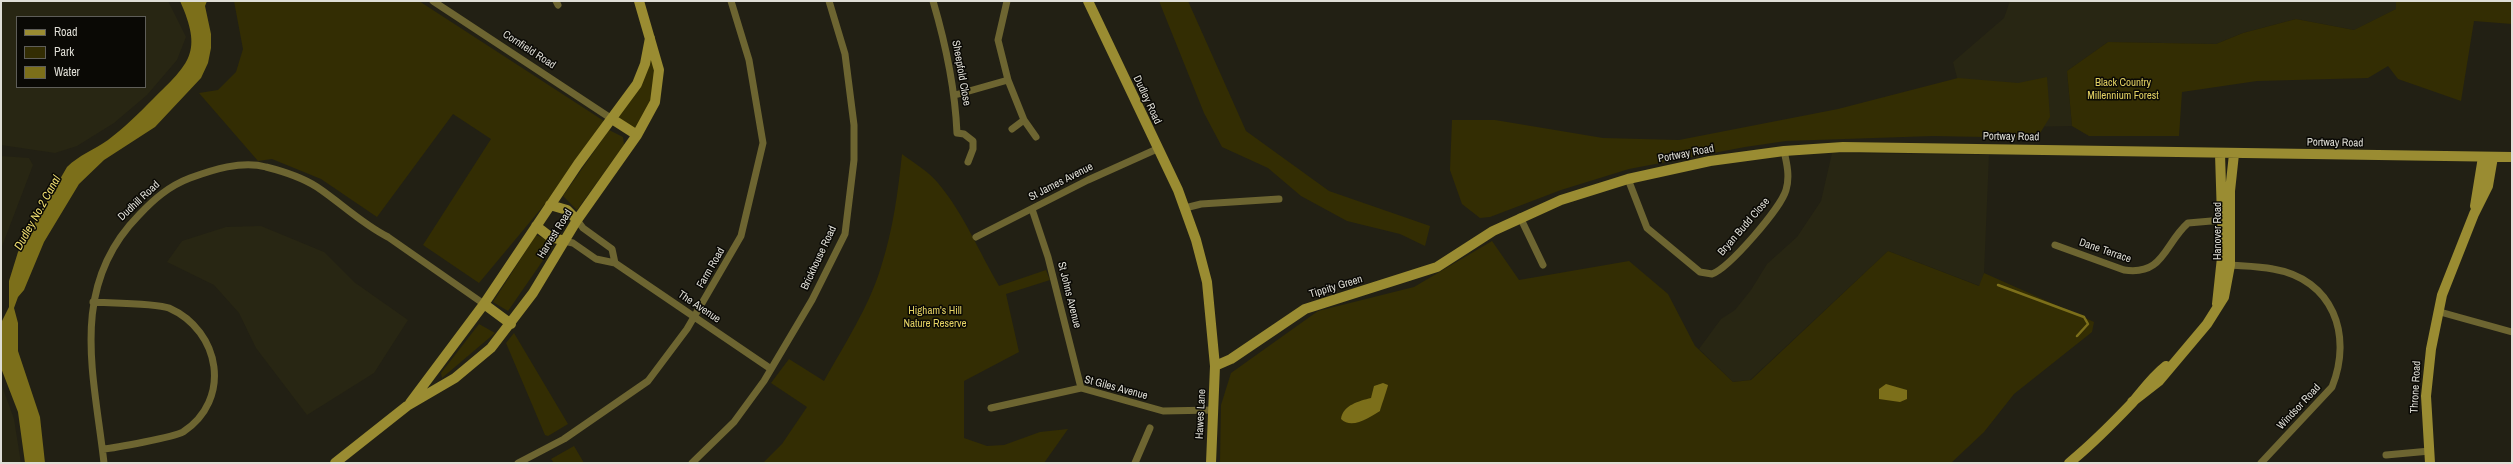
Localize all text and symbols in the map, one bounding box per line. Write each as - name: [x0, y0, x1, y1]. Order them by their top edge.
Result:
- legend: [16, 16, 146, 88]
- text: Road: [54, 24, 78, 40]
- street label: Cornfield Road: [500, 28, 558, 72]
- street label: Sheepfold Close: [949, 39, 973, 107]
- text: Park: [54, 44, 74, 60]
- text: Water: [54, 64, 80, 80]
- street label: Dudley Road: [1130, 74, 1164, 126]
- park label: Black Country Millennium Forest: [2087, 76, 2159, 102]
- street label: Portway Road: [1983, 130, 2039, 144]
- street label: Portway Road: [2307, 136, 2363, 150]
- street label: Portway Road: [1657, 142, 1715, 166]
- street label: St James Avenue: [1027, 160, 1095, 204]
- water label: Dudley No.2 Canal: [12, 173, 64, 253]
- street label: Dudhill Road: [115, 178, 163, 224]
- street label: Bryan Budd Close: [1715, 195, 1773, 259]
- street label: Hanover Road: [2211, 202, 2225, 260]
- street label: Harvest Road: [535, 207, 575, 261]
- street label: Brickhouse Road: [798, 224, 840, 292]
- street label: Dane Terrace: [2077, 236, 2133, 266]
- street label: Farm Road: [694, 245, 728, 291]
- street label: St Johns Avenue: [1054, 260, 1084, 330]
- street label: Tippity Green: [1308, 273, 1364, 301]
- street label: The Avenue: [675, 288, 723, 326]
- park label: Higham's Hill Nature Reserve: [903, 304, 967, 330]
- street label: Throne Road: [2408, 360, 2424, 414]
- street label: St Giles Avenue: [1083, 373, 1149, 403]
- street label: Windsor Road: [2275, 381, 2323, 433]
- street label: Hawes Lane: [1193, 389, 1209, 439]

